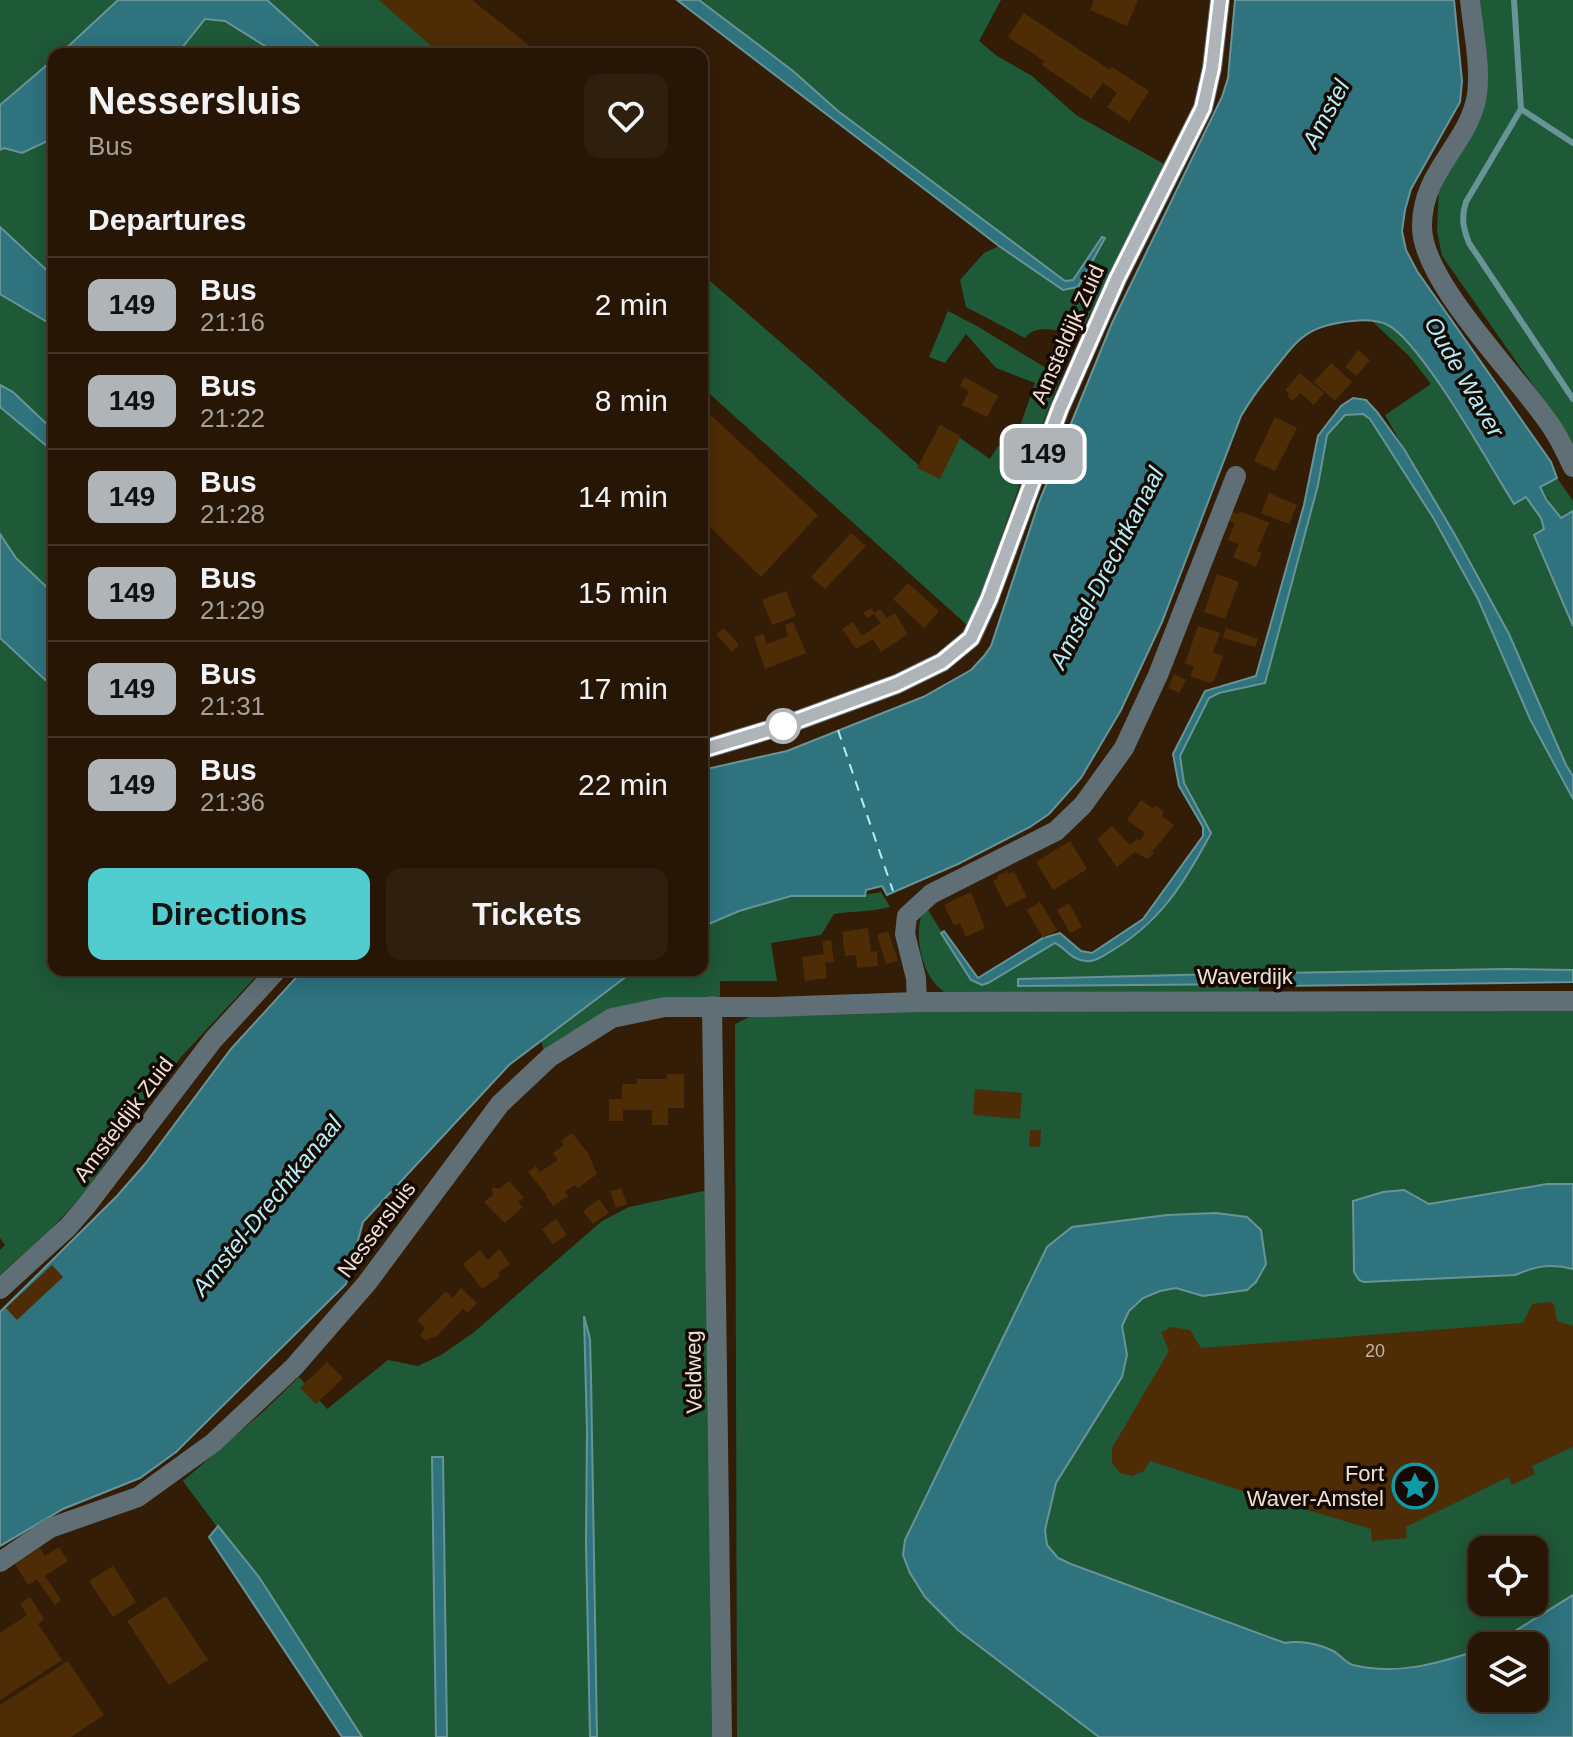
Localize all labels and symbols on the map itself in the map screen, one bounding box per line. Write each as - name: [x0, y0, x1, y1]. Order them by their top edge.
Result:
- water label: Amstel: [1295, 74, 1355, 154]
- street label: Amsteldijk Zuid: [1026, 261, 1109, 407]
- water label: Oude Waver: [1419, 312, 1510, 443]
- line badge: 149: [997, 428, 1089, 480]
- water label: Amstel-Drechtkanaal: [1043, 462, 1169, 675]
- unlabelled marker: [766, 709, 800, 743]
- street label: Waverdijk: [1197, 964, 1294, 989]
- street label: Amsteldijk Zuid: [69, 1052, 178, 1186]
- water label: Amstel-Drechtkanaal: [185, 1110, 348, 1302]
- street label: Nessersluis: [332, 1176, 421, 1282]
- street label: Veldweg: [680, 1330, 707, 1414]
- house number: 20: [1365, 1341, 1385, 1361]
- place label: Fort Waver-Amstel: [1247, 1461, 1384, 1511]
- place icon: Fort Waver-Amstel: [1391, 1462, 1439, 1510]

